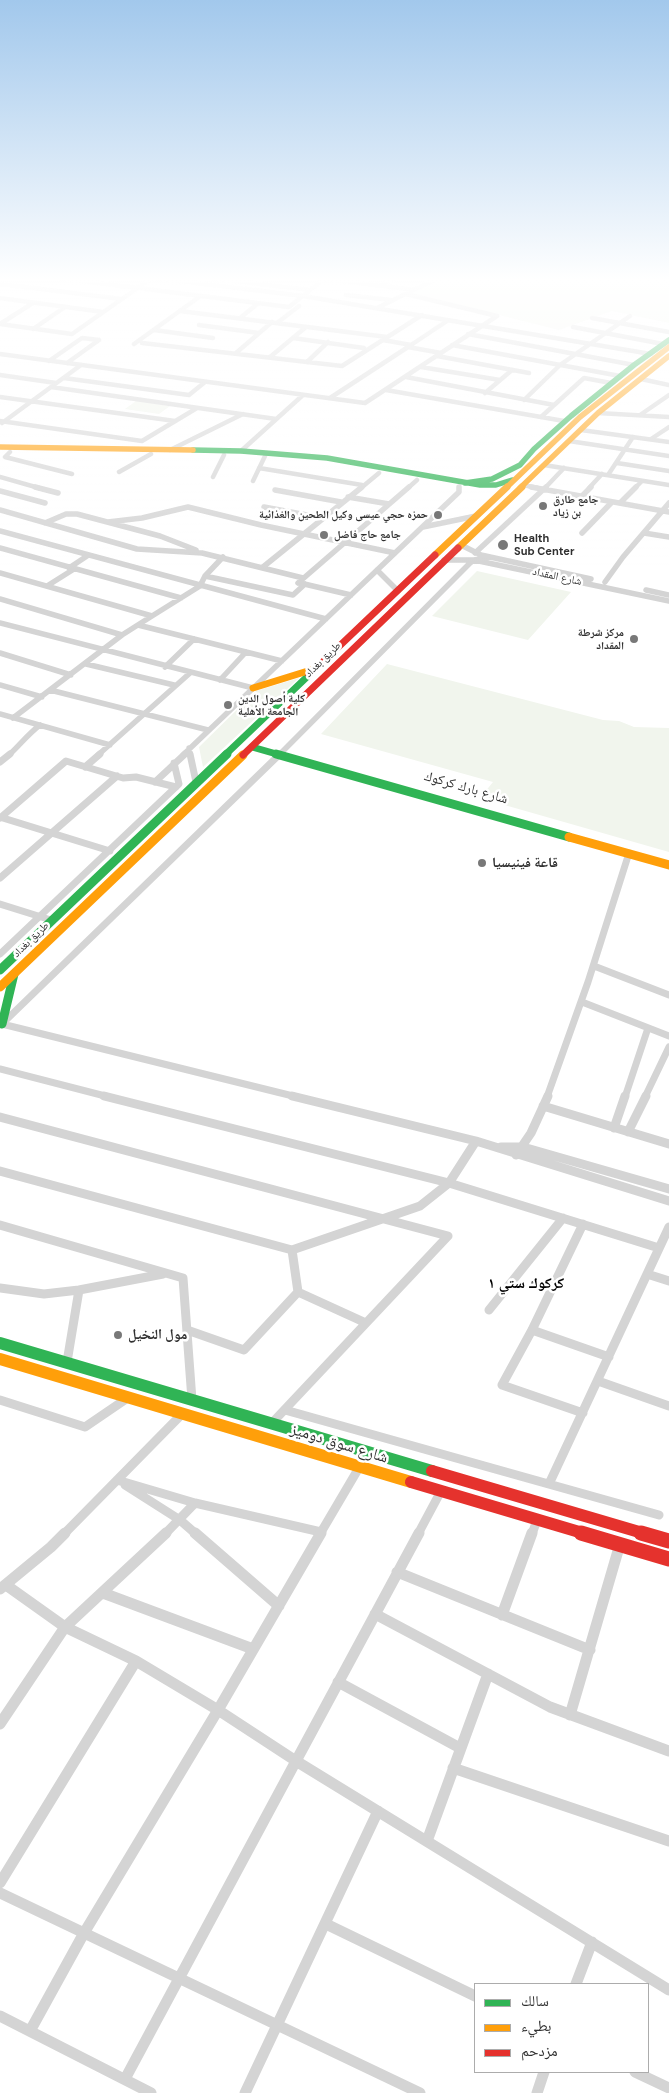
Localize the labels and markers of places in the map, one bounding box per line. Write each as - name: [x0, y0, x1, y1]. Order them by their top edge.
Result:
- place label: جامع طارق بن زياد: [553, 493, 598, 519]
- marker: جامع طارق بن زياد: [537, 500, 549, 512]
- place label: حمزه حجي عيسى وكيل الطحين والغذائية: [259, 508, 428, 522]
- marker: حمزه حجي عيسى وكيل الطحين والغذائية: [432, 509, 444, 521]
- place label: جامع حاج فاضل: [334, 528, 401, 542]
- marker: جامع حاج فاضل: [318, 529, 330, 541]
- place label: Health Sub Center: [514, 532, 574, 558]
- marker: Health Sub Center: [496, 538, 510, 552]
- place label: مركز شرطة المقداد: [578, 626, 624, 652]
- marker: مركز شرطة المقداد: [628, 633, 640, 645]
- place label: كلية أصول الدين الجامعة الأهلية: [238, 692, 305, 718]
- marker: كلية أصول الدين الجامعة الأهلية: [222, 699, 234, 711]
- place label: قاعة فينيسيا: [492, 855, 558, 871]
- marker: قاعة فينيسيا: [476, 857, 488, 869]
- place label: مول النخيل: [128, 1327, 187, 1343]
- marker: مول النخيل: [112, 1329, 124, 1341]

